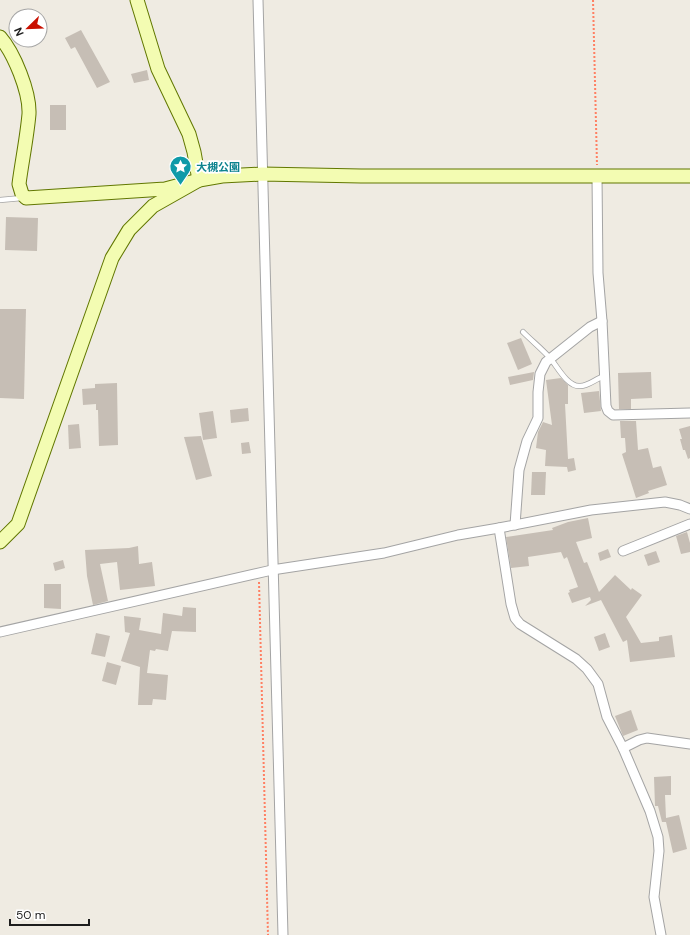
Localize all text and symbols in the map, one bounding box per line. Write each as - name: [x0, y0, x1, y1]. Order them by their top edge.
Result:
- north arrow: [8, 8, 48, 48]
- text: N: [11, 25, 27, 38]
- place icon: 大槻公園: [167, 154, 193, 187]
- place label: 大槻公園: [196, 160, 240, 174]
- scale bar: [10, 901, 89, 927]
- text: 50 m: [16, 907, 45, 923]

